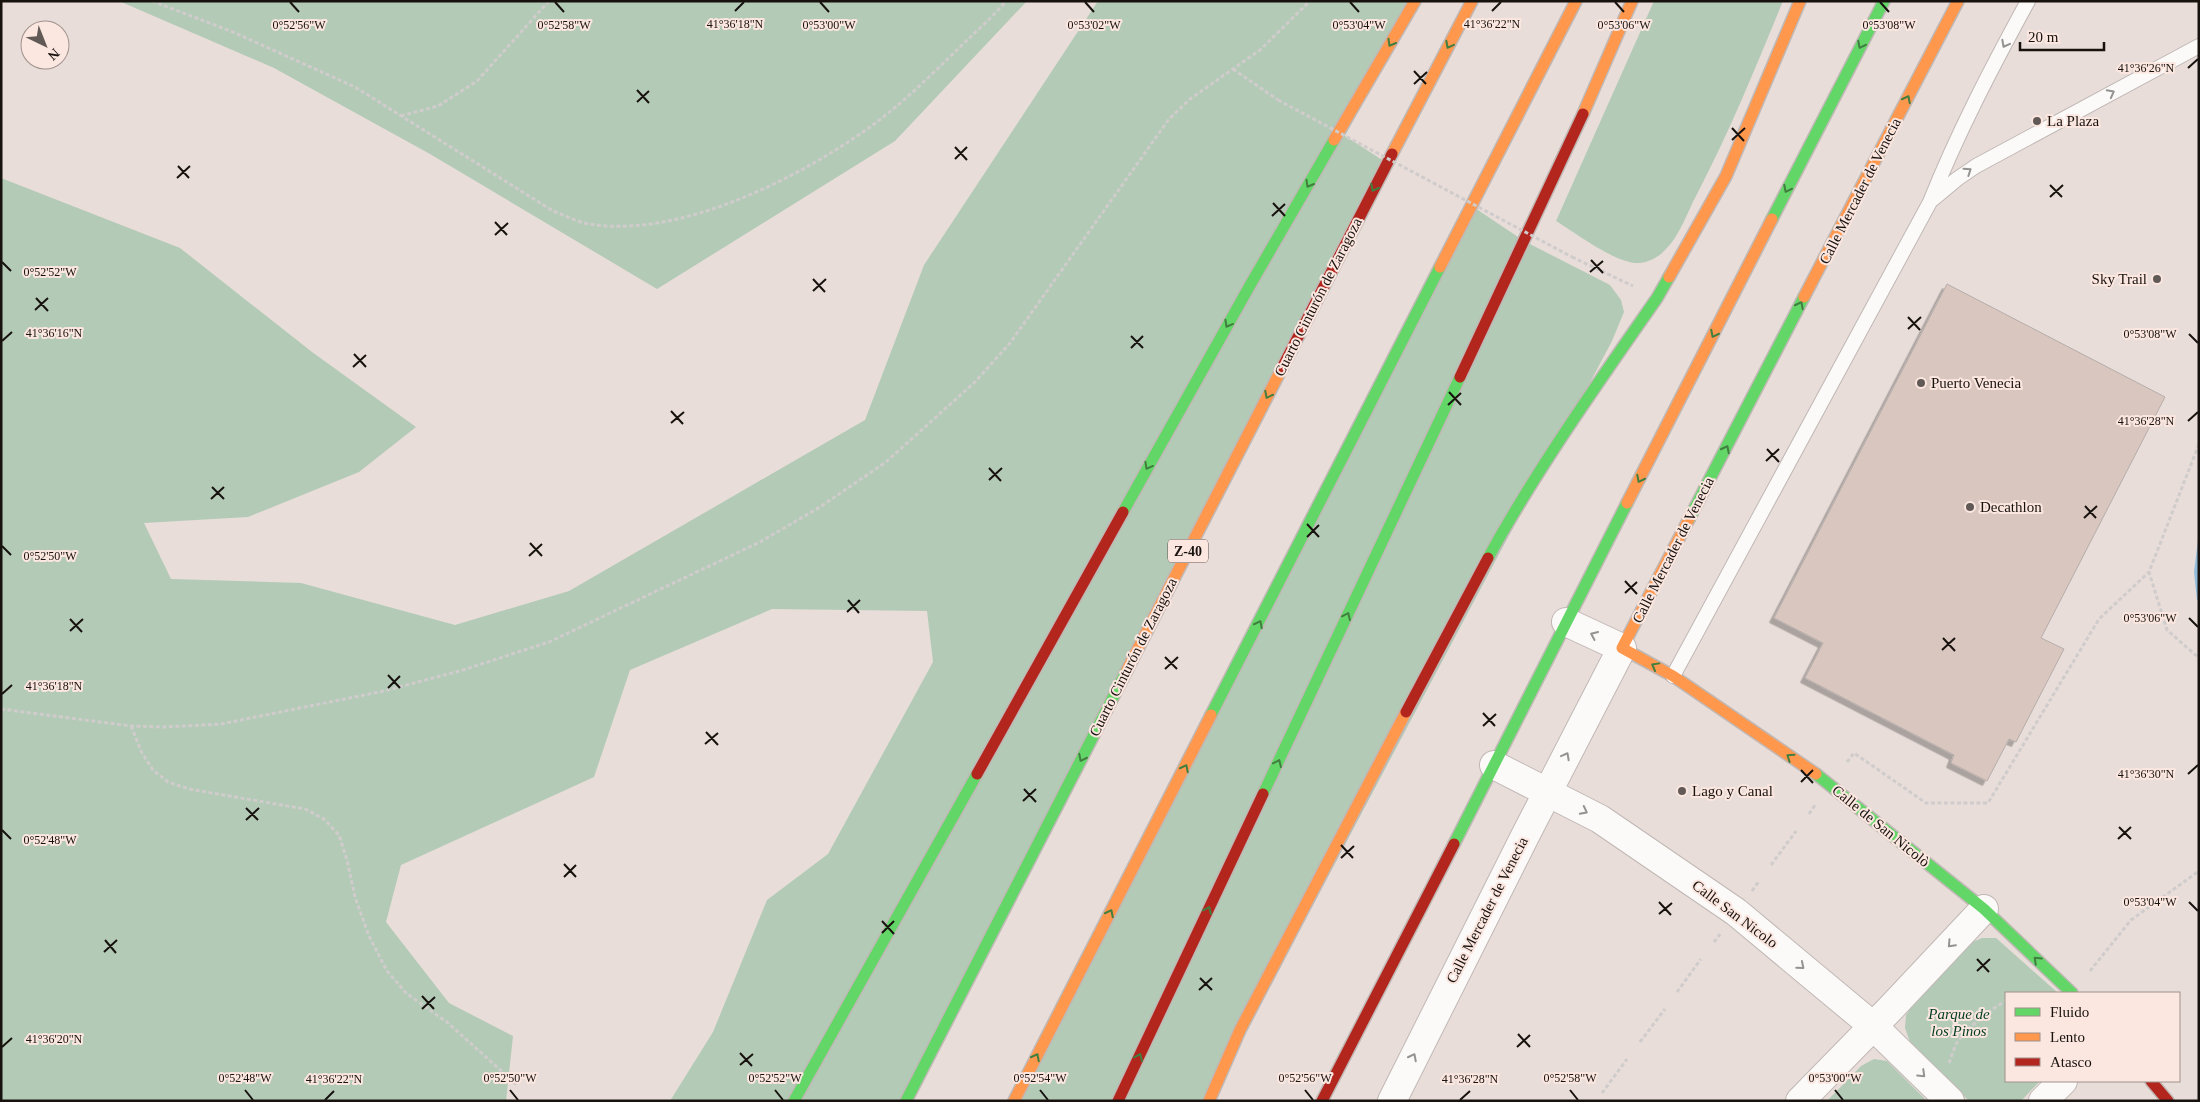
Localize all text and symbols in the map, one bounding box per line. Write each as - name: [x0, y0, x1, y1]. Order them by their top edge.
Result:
- text: 41°36'18"N: [707, 17, 764, 31]
- text: 41°36'22"N: [1464, 17, 1521, 31]
- text: 0°52'56"W: [272, 18, 326, 32]
- text: 0°52'58"W: [537, 18, 591, 32]
- text: 0°53'00"W: [802, 18, 856, 32]
- text: 0°53'02"W: [1067, 18, 1121, 32]
- text: 0°53'04"W: [1332, 18, 1386, 32]
- text: 0°53'06"W: [1597, 18, 1651, 32]
- text: 0°53'08"W: [1862, 18, 1916, 32]
- north arrow: [20, 20, 70, 70]
- scale bar: [2020, 20, 2104, 52]
- text: 20 m: [2028, 29, 2059, 45]
- one-way arrow: [1387, 38, 1397, 47]
- one-way arrow: [1445, 39, 1455, 48]
- one-way arrow: [1857, 39, 1867, 48]
- one-way arrow: [2001, 39, 2011, 48]
- text: N: [45, 45, 62, 63]
- text: 41°36'26"N: [2118, 61, 2175, 75]
- one-way arrow: [2106, 90, 2115, 100]
- one-way arrow: [1901, 95, 1911, 104]
- place label: La Plaza: [2047, 113, 2099, 129]
- street label: Calle Mercader de Venecia: [1816, 115, 1904, 267]
- marker: La Plaza: [2031, 115, 2043, 127]
- one-way arrow: [1962, 168, 1972, 177]
- one-way arrow: [1305, 178, 1315, 187]
- one-way arrow: [1370, 183, 1380, 192]
- one-way arrow: [1784, 184, 1794, 193]
- street label: Cuarto Cinturón de Zaragoza: [1271, 215, 1365, 379]
- text: 0°52'52"W: [23, 265, 77, 279]
- place label: Sky Trail: [2092, 271, 2147, 287]
- marker: Sky Trail: [2151, 273, 2163, 285]
- one-way arrow: [1794, 301, 1804, 310]
- one-way arrow: [1224, 319, 1234, 328]
- text: 41°36'16"N: [26, 326, 83, 340]
- text: 0°53'08"W: [2123, 327, 2177, 341]
- one-way arrow: [1710, 329, 1720, 338]
- place label: Puerto Venecia: [1931, 375, 2021, 391]
- marker: Puerto Venecia: [1915, 377, 1927, 389]
- one-way arrow: [1264, 390, 1274, 399]
- text: 41°36'28"N: [2118, 414, 2175, 428]
- one-way arrow: [1720, 446, 1730, 455]
- one-way arrow: [1145, 461, 1155, 470]
- street label: Calle Mercader de Venecia: [1629, 474, 1717, 626]
- one-way arrow: [1636, 474, 1646, 483]
- place label: Decathlon: [1980, 499, 2042, 515]
- marker: Decathlon: [1964, 501, 1976, 513]
- road number: Z-40: [1168, 540, 1208, 562]
- text: 0°52'50"W: [23, 549, 77, 563]
- street label: Cuarto Cinturón de Zaragoza: [1086, 575, 1180, 739]
- text: 0°53'06"W: [2123, 611, 2177, 625]
- one-way arrow: [1341, 612, 1351, 621]
- one-way arrow: [1253, 620, 1263, 629]
- one-way arrow: [1590, 631, 1599, 642]
- one-way arrow: [1652, 663, 1661, 673]
- text: 41°36'18"N: [26, 679, 83, 693]
- one-way arrow: [1560, 752, 1570, 761]
- one-way arrow: [1078, 753, 1088, 762]
- one-way arrow: [1786, 753, 1795, 763]
- one-way arrow: [1271, 759, 1282, 768]
- one-way arrow: [1179, 765, 1189, 774]
- text: 41°36'30"N: [2118, 767, 2175, 781]
- street label: Calle de San Nicolò: [1829, 782, 1933, 870]
- place label: Lago y Canal: [1692, 783, 1773, 799]
- marker: Lago y Canal: [1676, 785, 1688, 797]
- one-way arrow: [1579, 805, 1588, 815]
- text: 0°52'48"W: [23, 833, 77, 847]
- street label: Calle Mercader de Venecia: [1443, 834, 1531, 986]
- street label: Calle San Nicolo: [1689, 877, 1781, 951]
- text: 0°53'04"W: [2123, 895, 2177, 909]
- one-way arrow: [1202, 906, 1212, 915]
- one-way arrow: [1104, 909, 1114, 918]
- one-way arrow: [1947, 939, 1956, 948]
- one-way arrow: [2034, 957, 2043, 966]
- one-way arrow: [1796, 960, 1805, 969]
- legend: [2005, 992, 2180, 1082]
- text: Fluido: [2050, 1004, 2089, 1020]
- park label: Parque de los Pinos: [1927, 1006, 1990, 1039]
- text: Lento: [2050, 1029, 2085, 1045]
- text: 41°36'20"N: [26, 1032, 83, 1046]
- one-way arrow: [1132, 1053, 1143, 1062]
- one-way arrow: [1407, 1053, 1417, 1062]
- one-way arrow: [1030, 1054, 1040, 1063]
- text: Atasco: [2050, 1054, 2092, 1070]
- one-way arrow: [1917, 1068, 1926, 1077]
- text: 0°52'48"W: [218, 1071, 272, 1085]
- text: 0°52'50"W: [483, 1071, 537, 1085]
- text: 0°52'52"W: [748, 1071, 802, 1085]
- text: 0°52'54"W: [1013, 1071, 1067, 1085]
- text: 0°52'56"W: [1278, 1071, 1332, 1085]
- text: 0°52'58"W: [1543, 1071, 1597, 1085]
- text: 0°53'00"W: [1808, 1071, 1862, 1085]
- text: 41°36'22"N: [306, 1072, 363, 1086]
- text: 41°36'28"N: [1442, 1072, 1499, 1086]

